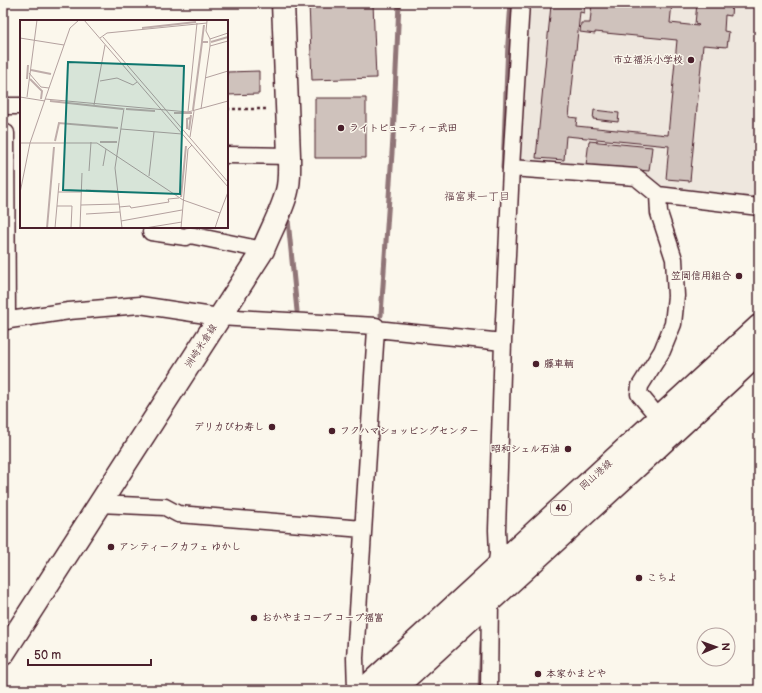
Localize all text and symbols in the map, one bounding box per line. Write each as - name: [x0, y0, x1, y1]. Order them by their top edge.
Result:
- inset map: [20, 20, 228, 228]
- place label: 市立福浜小学校: [613, 54, 683, 66]
- marker: 市立福浜小学校: [686, 55, 696, 65]
- place label: ライトビューティー武田: [349, 122, 457, 134]
- marker: ライトビューティー武田: [336, 123, 346, 133]
- district label: 福富東一丁目: [444, 190, 510, 203]
- place label: 笠岡信用組合: [671, 270, 732, 282]
- marker: 笠岡信用組合: [734, 271, 744, 281]
- street label: 洲崎米倉線: [182, 322, 220, 370]
- place label: 藤車輌: [544, 358, 574, 370]
- marker: 藤車輌: [531, 359, 541, 369]
- place label: デリカびわ寿し: [194, 421, 264, 433]
- marker: デリカびわ寿し: [267, 422, 277, 432]
- place label: フクハマショッピングセンター: [340, 425, 479, 437]
- marker: フクハマショッピングセンター: [327, 426, 337, 436]
- place label: 昭和シェル石油: [491, 443, 560, 455]
- marker: 昭和シェル石油: [563, 444, 573, 454]
- street label: 岡山港線: [577, 457, 615, 493]
- road number: 40: [551, 501, 571, 515]
- place label: アンティークカフェ ゆかし: [119, 541, 241, 553]
- marker: アンティークカフェ ゆかし: [106, 542, 116, 552]
- place label: こちよ: [647, 572, 677, 584]
- marker: こちよ: [634, 573, 644, 583]
- place label: おかやまコープ コープ福富: [262, 612, 384, 624]
- marker: おかやまコープ コープ福富: [249, 613, 259, 623]
- north arrow: [696, 627, 736, 667]
- scale bar: [28, 641, 151, 667]
- text: N: [719, 642, 732, 651]
- text: 50 m: [34, 648, 61, 663]
- place label: 本家かまどや: [546, 668, 606, 680]
- marker: 本家かまどや: [533, 669, 543, 679]

